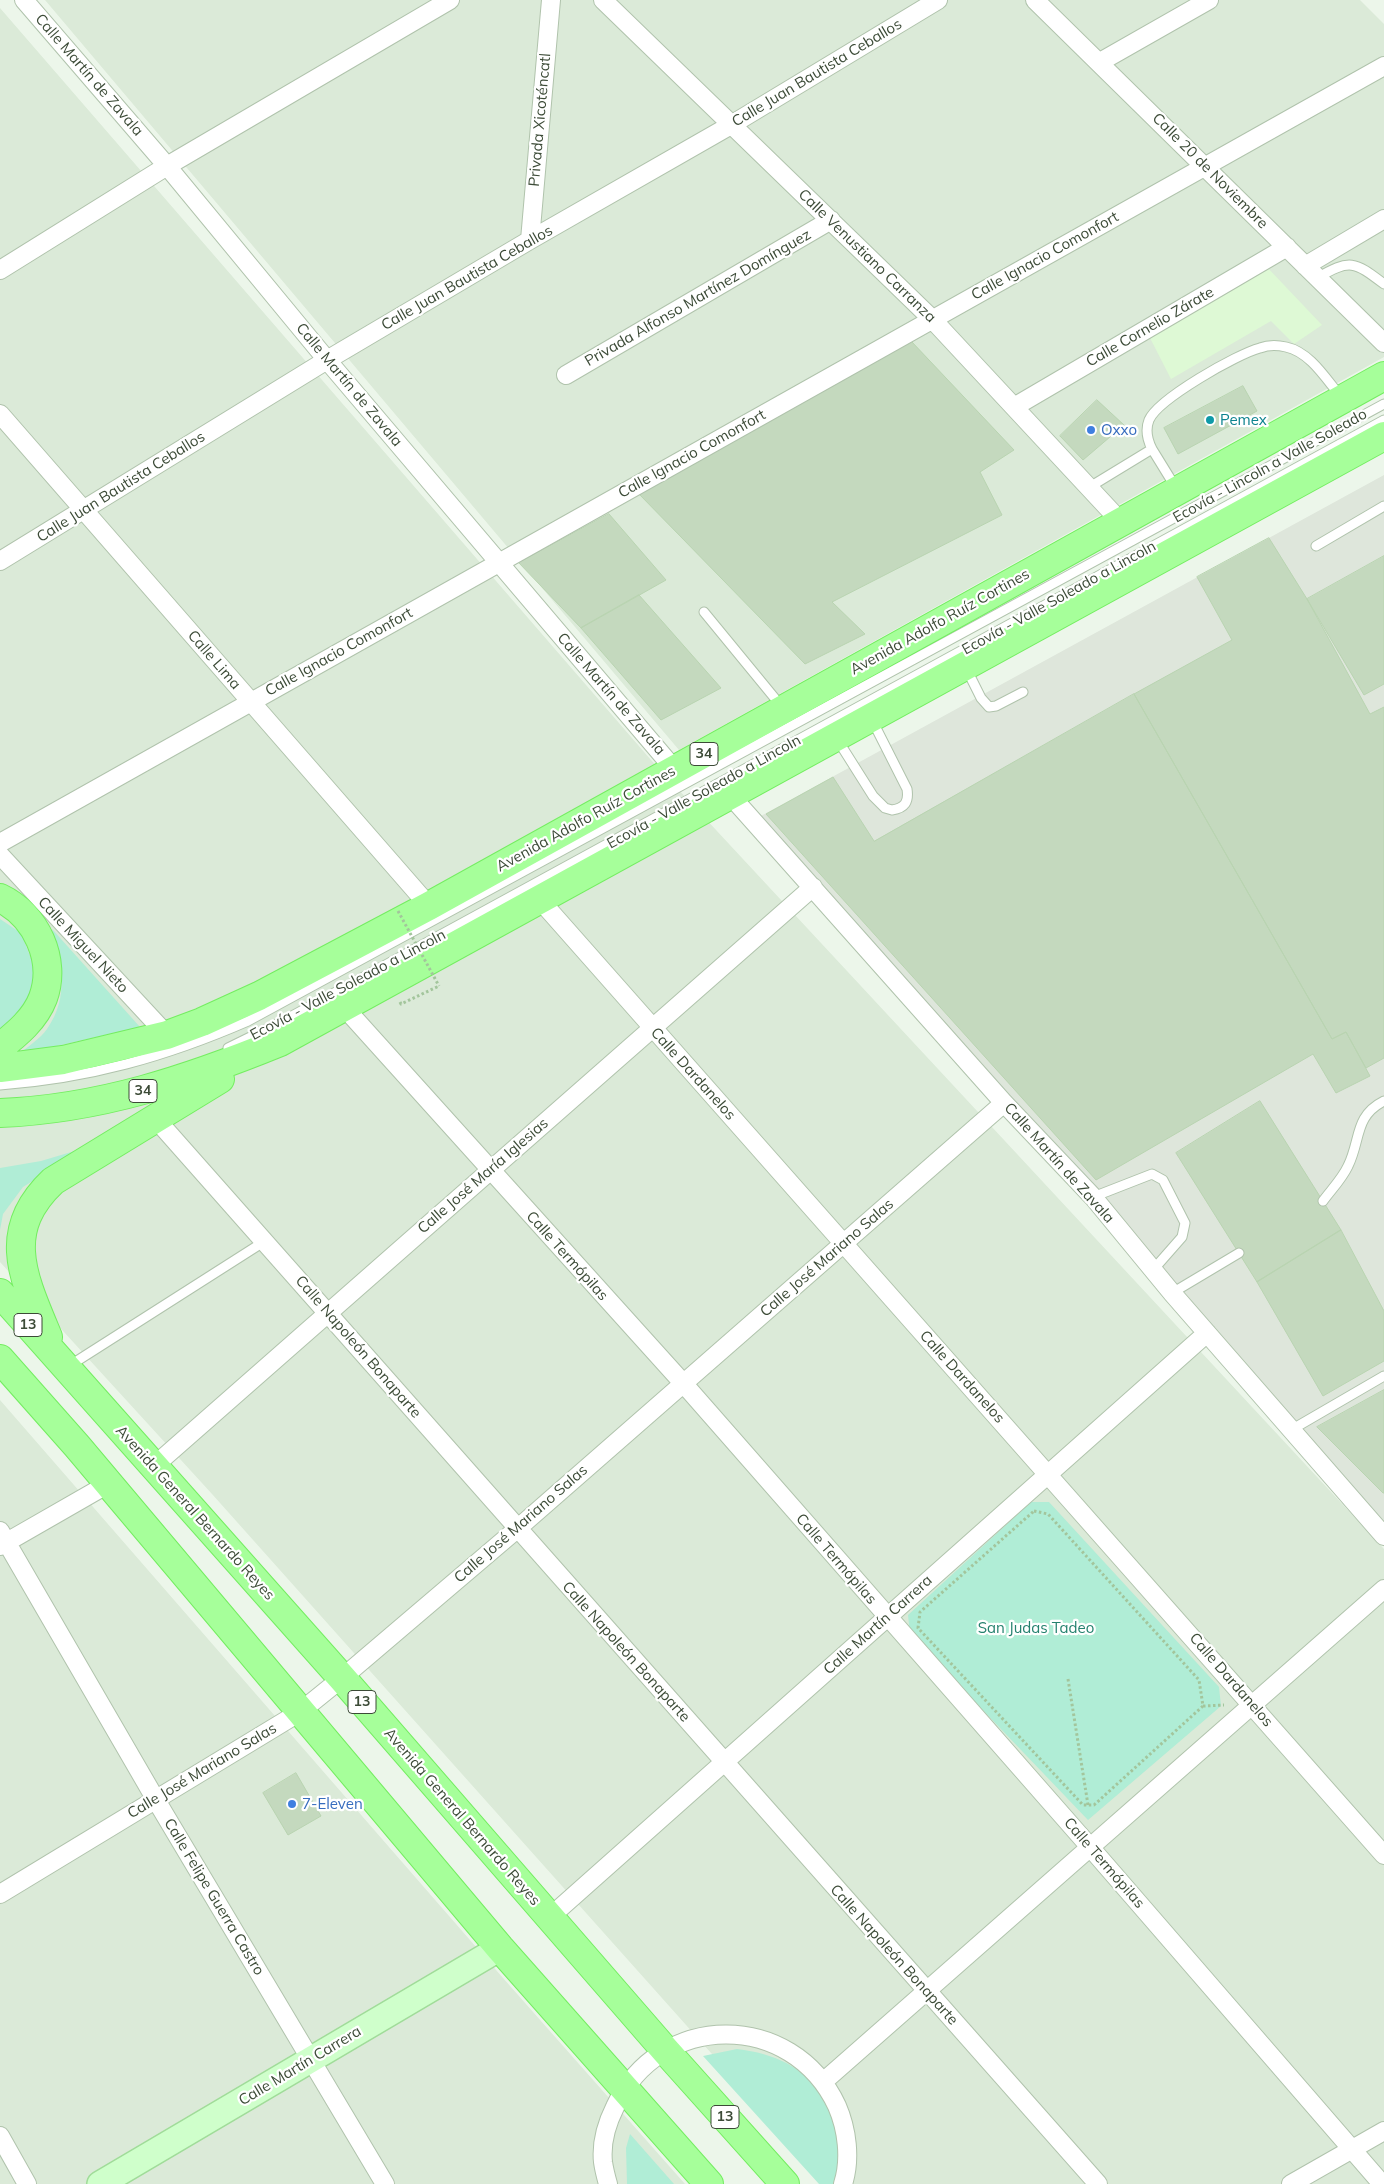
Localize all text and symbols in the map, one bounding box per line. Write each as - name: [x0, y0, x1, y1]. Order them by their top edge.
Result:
- street label: Calle Martín de Zavala: [31, 10, 147, 140]
- street label: Calle Juan Bautista Ceballos: [729, 15, 905, 131]
- street label: Privada Xicoténcatl: [525, 53, 555, 187]
- street label: Calle 20 de Noviembre: [1148, 109, 1272, 233]
- street label: Calle Venustiano Carranza: [794, 186, 940, 326]
- street label: Calle Ignacio Comonfort: [968, 208, 1122, 304]
- street label: Calle Juan Bautista Ceballos: [378, 222, 556, 334]
- street label: Privada Alfonso Martínez Domínguez: [582, 226, 814, 370]
- street label: Calle Cornelio Zárate: [1083, 283, 1217, 371]
- street label: Calle Martín de Zavala: [292, 320, 406, 450]
- street label: Ecovía - Lincoln a Valle Soleado: [1170, 405, 1370, 527]
- street label: Calle Ignacio Comonfort: [615, 406, 769, 502]
- place label: Pemex: [1220, 411, 1267, 429]
- marker: Pemex: [1204, 414, 1216, 426]
- place label: Oxxo: [1101, 421, 1137, 439]
- marker: Oxxo: [1085, 424, 1097, 436]
- street label: Calle Juan Bautista Ceballos: [34, 428, 208, 546]
- street label: Ecovía - Valle Soleado a Lincoln: [959, 537, 1159, 659]
- street label: Avenida Adolfo Ruíz Cortines: [847, 565, 1033, 679]
- street label: Calle Ignacio Comonfort: [262, 604, 416, 700]
- street label: Calle Lima: [184, 627, 244, 693]
- street label: Calle Martín de Zavala: [553, 629, 669, 759]
- street label: Ecovía - Valle Soleado a Lincoln: [604, 731, 804, 853]
- road number: 34: [690, 742, 718, 766]
- street label: Avenida Adolfo Ruíz Cortines: [493, 762, 679, 876]
- street label: Calle Miguel Nieto: [34, 893, 132, 997]
- street label: Ecovía - Valle Soleado a Lincoln: [247, 926, 449, 1044]
- street label: Calle Dardanelos: [647, 1024, 739, 1124]
- road number: 34: [129, 1080, 157, 1102]
- street label: Calle Martín de Zavala: [1000, 1099, 1118, 1227]
- street label: Calle José María Iglesias: [414, 1114, 552, 1238]
- street label: Calle José Mariano Salas: [757, 1195, 897, 1321]
- street label: Calle Termópilas: [522, 1208, 612, 1304]
- street label: Calle Napoleón Bonaparte: [291, 1272, 425, 1422]
- road number: 13: [14, 1314, 42, 1336]
- street label: Calle Dardanelos: [916, 1327, 1008, 1427]
- street label: Avenida General Bernardo Reyes: [112, 1422, 278, 1604]
- street label: Calle José Mariano Salas: [451, 1461, 591, 1587]
- street label: Calle Termópilas: [792, 1510, 880, 1608]
- street label: Calle Martín Carrera: [820, 1572, 936, 1678]
- street label: Calle Napoleón Bonaparte: [558, 1578, 694, 1726]
- park label: San Judas Tadeo: [978, 1619, 1094, 1637]
- street label: Calle Dardanelos: [1185, 1629, 1277, 1731]
- road number: 13: [348, 1690, 376, 1714]
- street label: Calle José Mariano Salas: [124, 1719, 280, 1823]
- street label: Avenida General Bernardo Reyes: [380, 1725, 544, 1909]
- place label: 7-Eleven: [302, 1795, 363, 1813]
- marker: 7-Eleven: [286, 1798, 298, 1810]
- street label: Calle Termópilas: [1060, 1814, 1148, 1912]
- street label: Calle Felipe Guerra Castro: [160, 1815, 268, 1979]
- street label: Calle Napoleón Bonaparte: [826, 1881, 962, 2029]
- street label: Calle Martín Carrera: [235, 2022, 365, 2110]
- road number: 13: [711, 2106, 739, 2128]

